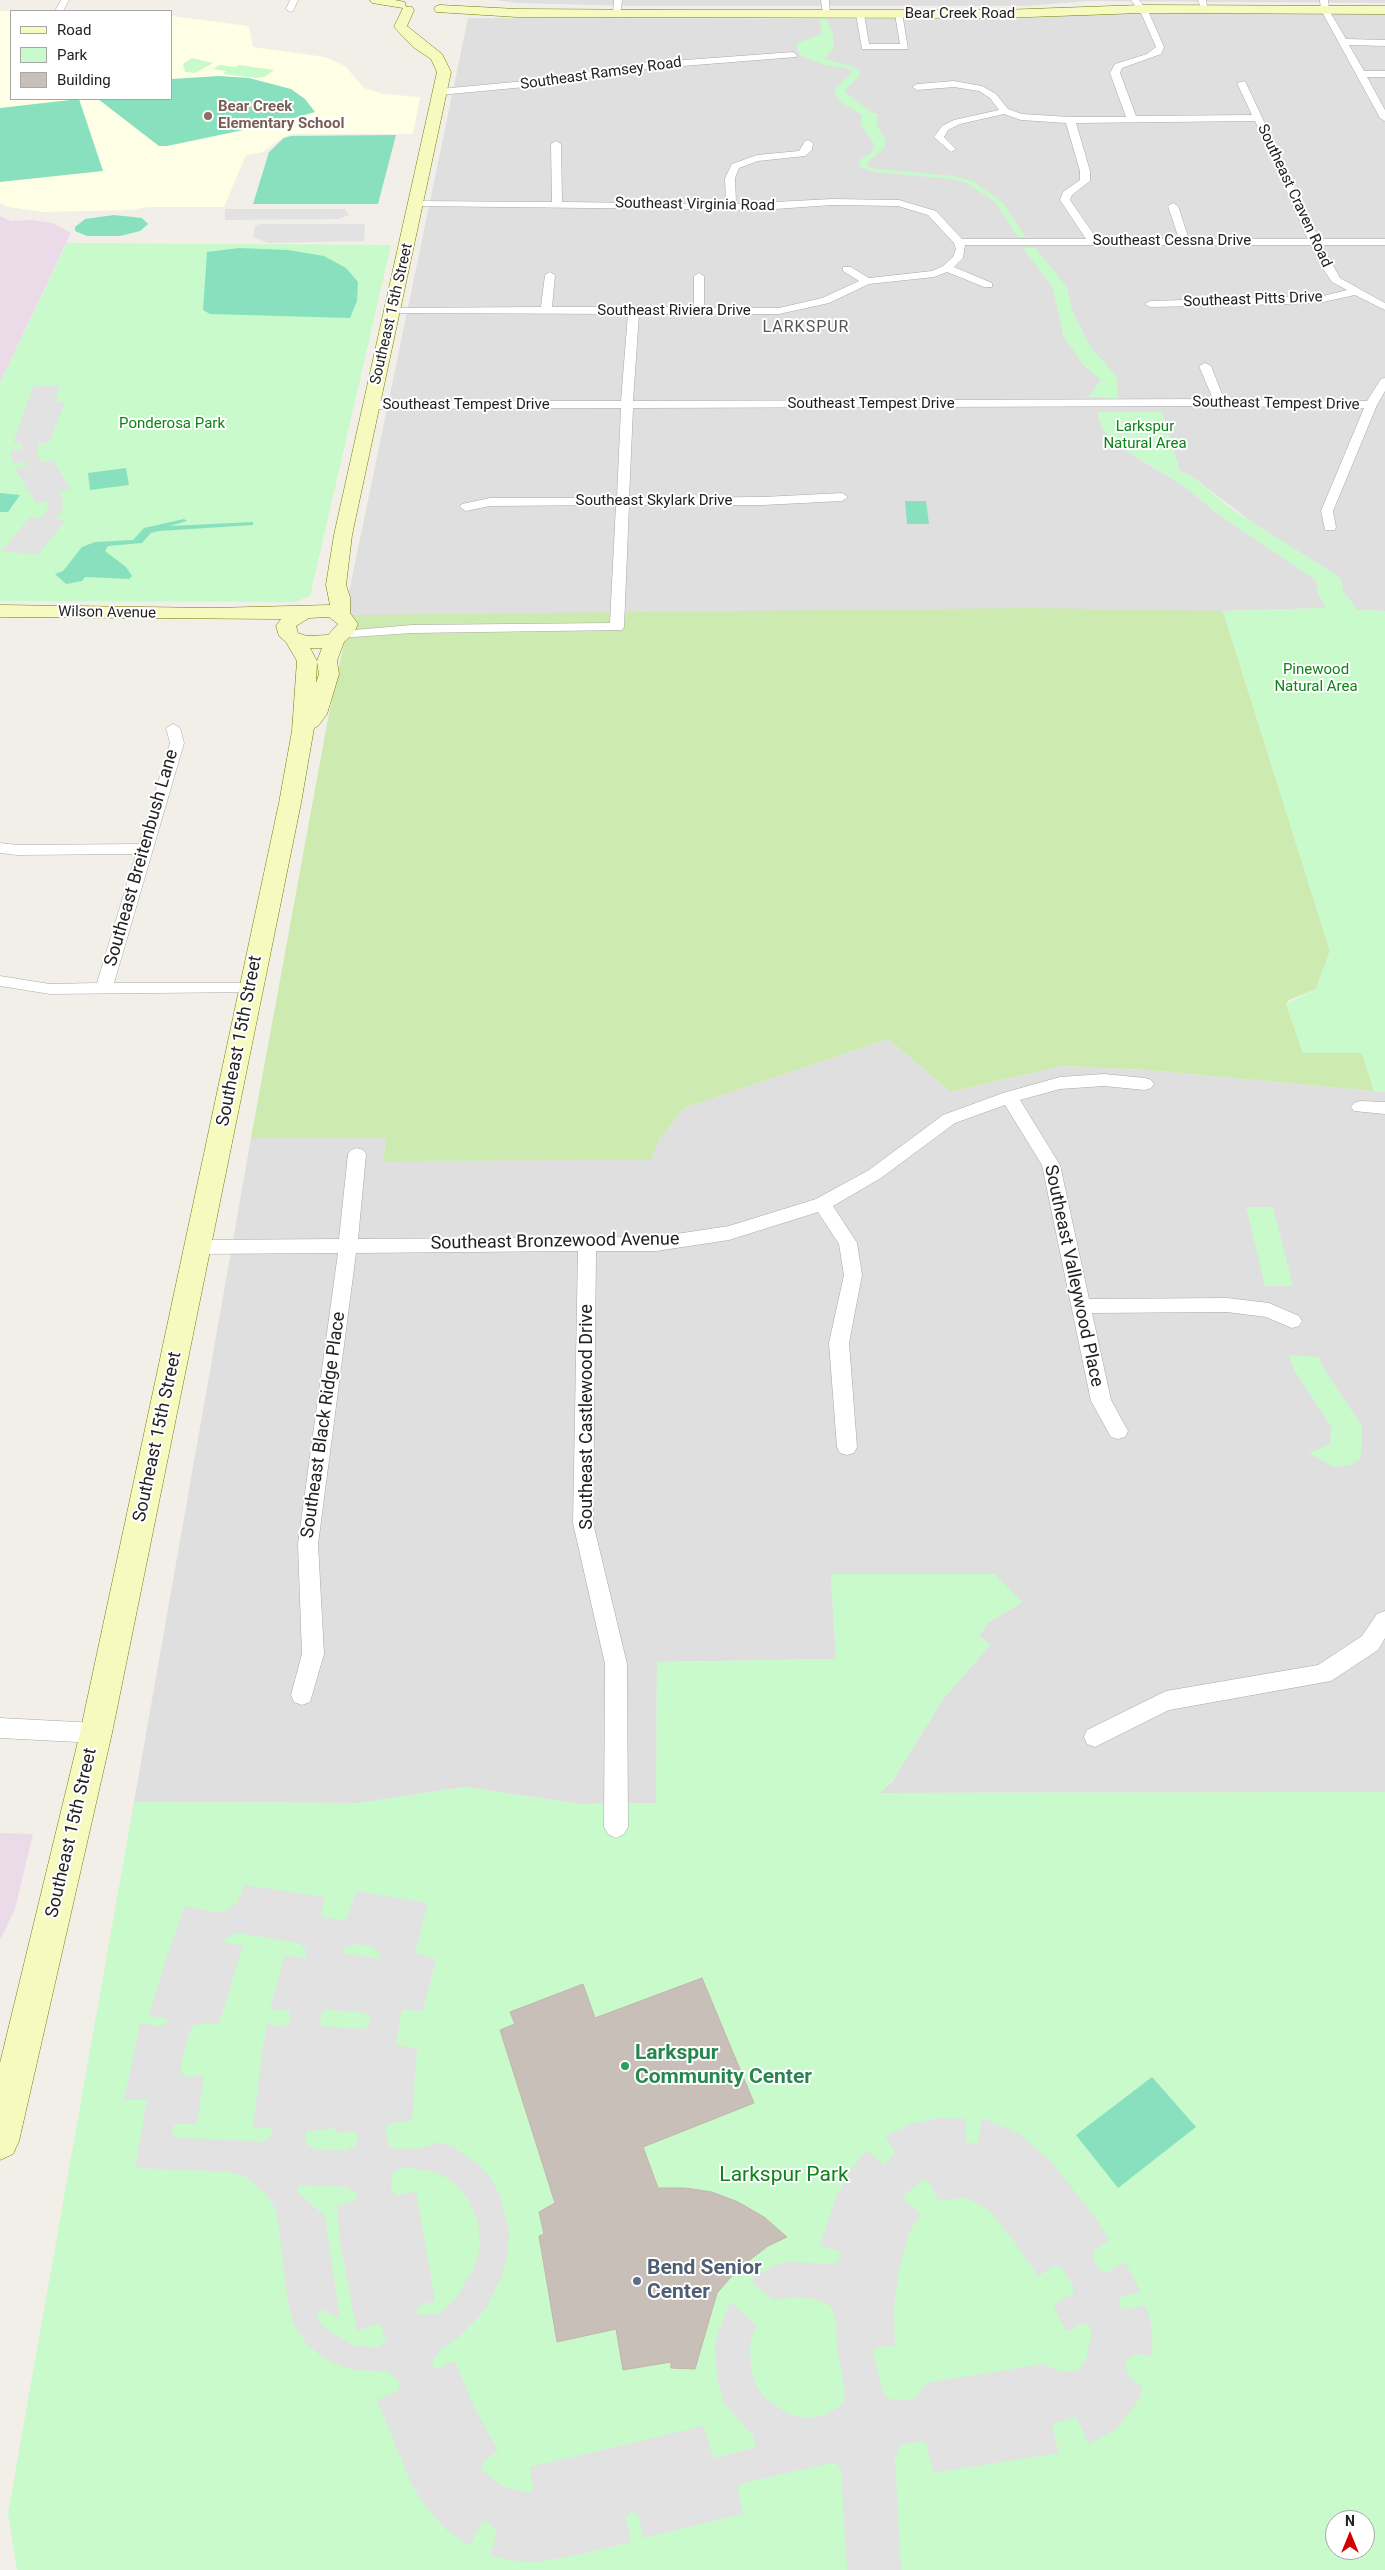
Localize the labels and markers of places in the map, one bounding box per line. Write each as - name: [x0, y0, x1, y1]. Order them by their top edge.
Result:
- place label: Bear Creek Elementary School: [218, 98, 344, 133]
- marker: Bear Creek Elementary School: [202, 110, 214, 122]
- place label: Larkspur Community Center: [635, 2041, 812, 2091]
- marker: Larkspur Community Center: [619, 2060, 631, 2072]
- place label: Bend Senior Center: [647, 2256, 762, 2306]
- marker: Bend Senior Center: [631, 2275, 643, 2287]

